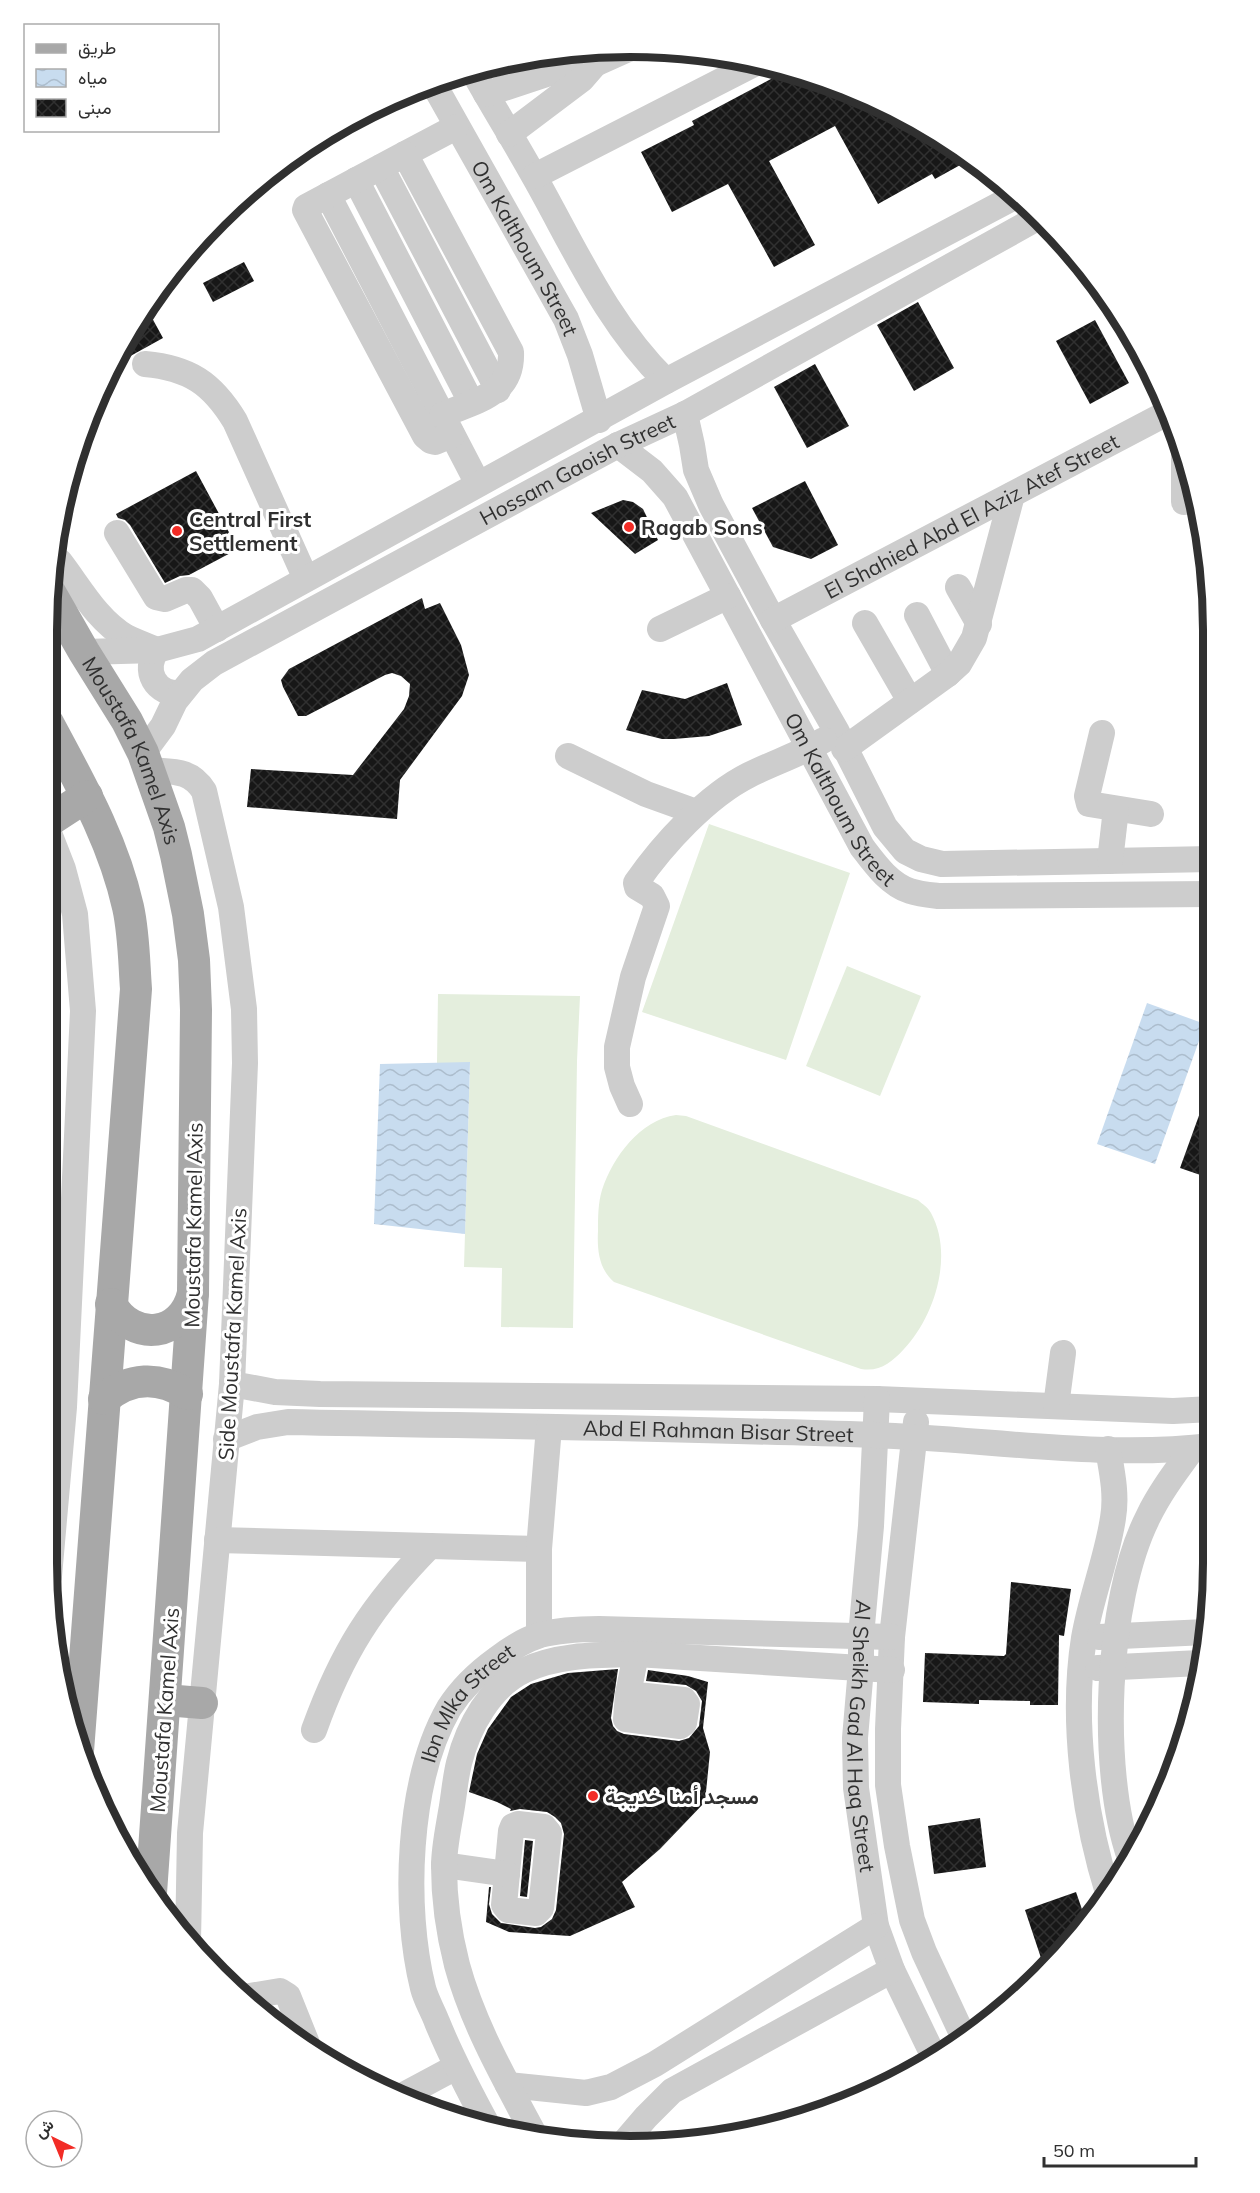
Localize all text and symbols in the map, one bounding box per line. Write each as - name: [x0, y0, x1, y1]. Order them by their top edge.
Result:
- legend: [24, 24, 219, 132]
- text: طريق: [78, 36, 116, 59]
- text: مياه: [78, 66, 107, 89]
- text: مبنى: [78, 96, 112, 119]
- street label: Om Kalthoum Street: [466, 155, 584, 339]
- street label: Hossam Gaoish Street: [475, 408, 679, 530]
- street label: El Shahied Abd El Aziz Atef Street: [820, 428, 1123, 604]
- place label: Central First Settlement: [189, 506, 311, 556]
- place label: Ragab Sons: [641, 514, 763, 540]
- marker: Ragab Sons: [622, 520, 636, 534]
- marker: Central First Settlement: [170, 524, 184, 538]
- street label: Moustafa Kamel Axis: [77, 652, 186, 847]
- street label: Om Kalthoum Street: [779, 708, 901, 891]
- street label: Moustafa Kamel Axis: [178, 1122, 208, 1328]
- street label: Side Moustafa Kamel Axis: [212, 1207, 252, 1461]
- street label: Abd El Rahman Bisar Street: [583, 1414, 854, 1447]
- street label: Al Sheikh Gad Al Haq Street: [842, 1599, 881, 1874]
- street label: Moustafa Kamel Axis: [144, 1607, 184, 1813]
- street label: Ibn Mlka Street: [414, 1638, 519, 1766]
- place label: مسجد أمنا خديجة: [605, 1783, 759, 1809]
- marker: مسجد أمنا خديجة: [586, 1789, 600, 1803]
- north arrow: [24, 2109, 84, 2169]
- text: ش: [30, 2114, 58, 2142]
- scale bar: [1044, 2130, 1196, 2168]
- text: 50 m: [1053, 2139, 1095, 2162]

